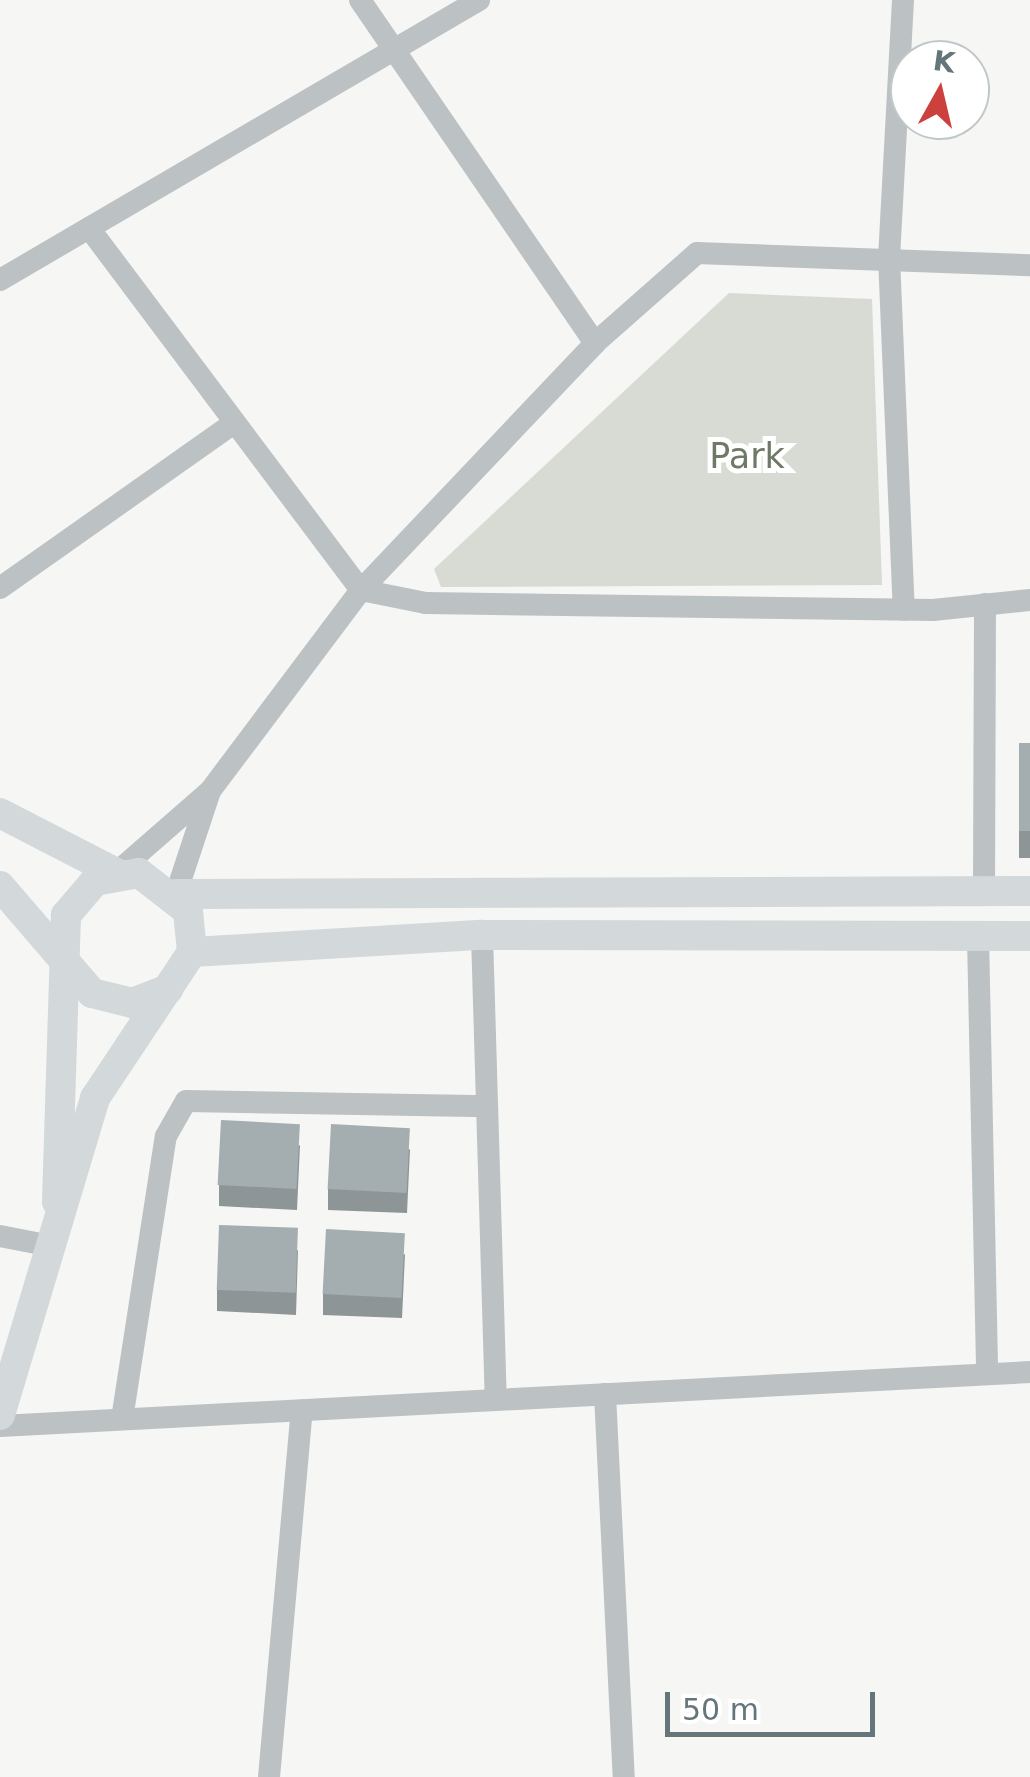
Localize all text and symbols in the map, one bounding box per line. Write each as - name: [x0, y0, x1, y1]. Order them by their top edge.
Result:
- north arrow: [890, 40, 990, 140]
- text: K: [931, 44, 957, 80]
- park label: Park: [709, 435, 785, 477]
- scale bar: [670, 1672, 880, 1734]
- text: 50 m: [682, 1692, 759, 1727]

